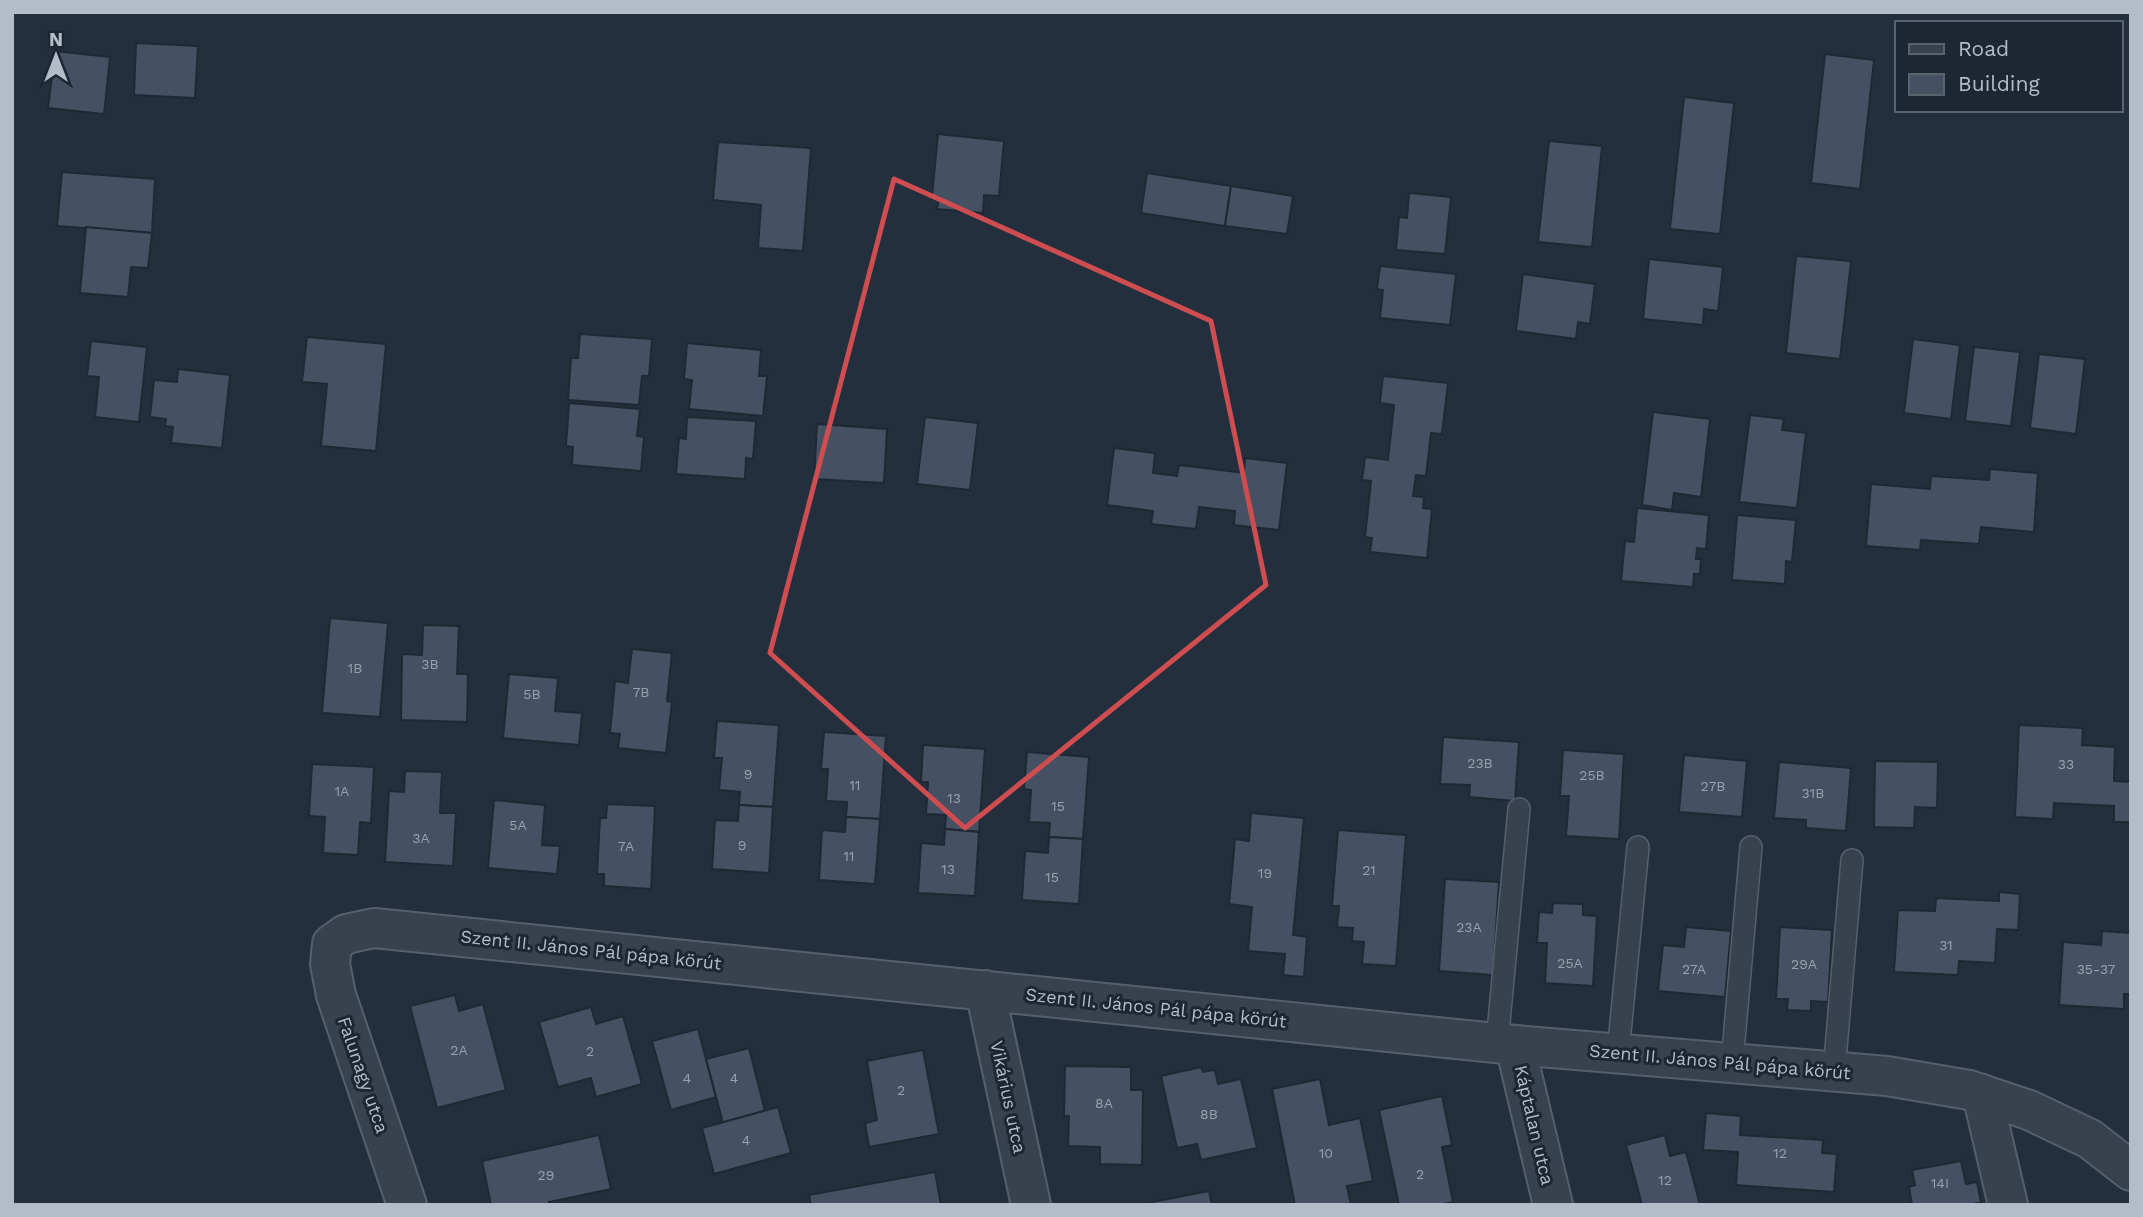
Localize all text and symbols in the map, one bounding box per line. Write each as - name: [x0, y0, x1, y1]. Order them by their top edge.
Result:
- north arrow: [21, 21, 91, 91]
- legend: [1895, 21, 2122, 112]
- text: N: [49, 28, 63, 51]
- text: Road: [1958, 36, 2009, 61]
- text: Building: [1958, 71, 2040, 96]
- house number: 3B: [421, 656, 439, 672]
- house number: 1B: [348, 660, 362, 676]
- house number: 7B: [633, 684, 650, 700]
- house number: 5B: [523, 686, 541, 702]
- house number: 23B: [1467, 755, 1493, 771]
- house number: 33: [2058, 756, 2074, 772]
- house number: 9: [744, 766, 752, 782]
- house number: 25B: [1579, 767, 1605, 783]
- house number: 11: [850, 777, 860, 793]
- house number: 27B: [1701, 778, 1725, 794]
- house number: 1A: [335, 783, 349, 799]
- house number: 31B: [1802, 785, 1824, 801]
- house number: 13: [947, 790, 961, 806]
- house number: 15: [1051, 798, 1065, 814]
- house number: 5A: [509, 817, 527, 833]
- house number: 3A: [412, 830, 430, 846]
- house number: 9: [738, 837, 746, 853]
- house number: 7A: [618, 838, 634, 854]
- house number: 11: [844, 848, 854, 864]
- house number: 13: [941, 861, 955, 877]
- house number: 21: [1362, 862, 1376, 878]
- house number: 19: [1258, 865, 1272, 881]
- house number: 15: [1045, 869, 1059, 885]
- house number: 23A: [1456, 919, 1482, 935]
- street label: Szent II. János Pál pápa körút: [460, 925, 723, 974]
- house number: 31: [1939, 937, 1953, 953]
- house number: 25A: [1557, 955, 1583, 971]
- house number: 29A: [1791, 956, 1817, 972]
- house number: 27A: [1682, 961, 1706, 977]
- house number: 35-37: [2077, 961, 2115, 977]
- street label: Szent II. János Pál pápa körút: [1025, 983, 1288, 1032]
- street label: Falunagy utca: [334, 1014, 393, 1136]
- street label: Vikárius utca: [986, 1039, 1031, 1155]
- street label: Szent II. János Pál pápa körút: [1588, 1040, 1852, 1083]
- house number: 2A: [450, 1042, 468, 1058]
- house number: 2: [586, 1043, 594, 1059]
- street label: Káptalan utca: [1510, 1063, 1558, 1187]
- house number: 4: [683, 1070, 691, 1086]
- house number: 4: [730, 1070, 738, 1086]
- house number: 2: [897, 1082, 905, 1098]
- house number: 8A: [1095, 1095, 1113, 1111]
- house number: 8B: [1200, 1106, 1218, 1122]
- house number: 4: [742, 1132, 750, 1148]
- house number: 10: [1319, 1145, 1333, 1161]
- house number: 12: [1773, 1145, 1787, 1161]
- house number: 2: [1416, 1166, 1424, 1182]
- house number: 29: [538, 1167, 554, 1183]
- house number: 12: [1658, 1172, 1672, 1188]
- house number: 14I: [1931, 1175, 1949, 1191]

